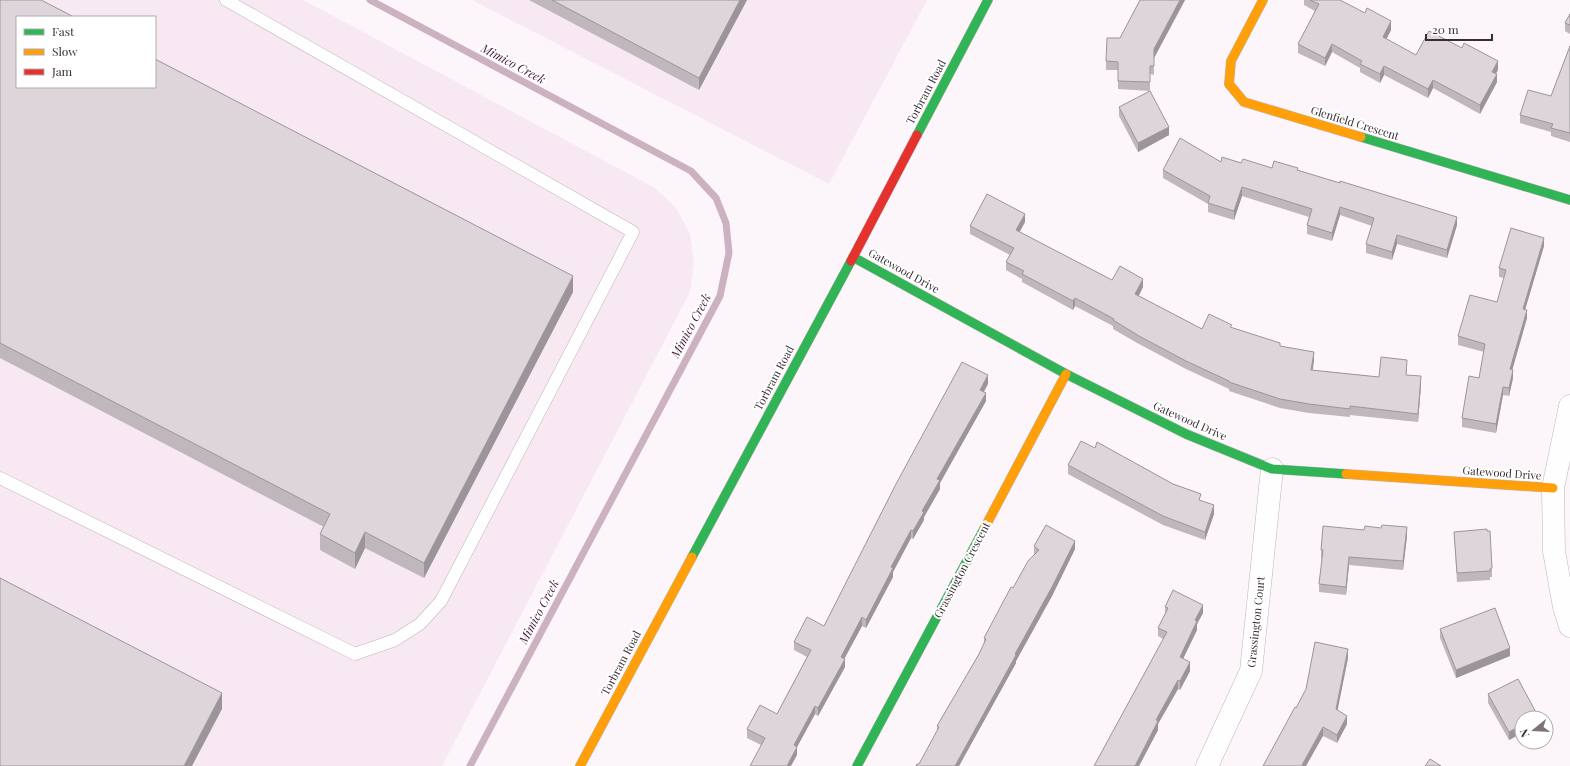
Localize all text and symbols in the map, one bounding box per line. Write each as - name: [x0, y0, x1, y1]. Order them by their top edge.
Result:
- legend: [16, 16, 156, 88]
- scale bar: [1426, 16, 1492, 42]
- text: 20 m: [1432, 21, 1459, 37]
- text: Fast: [52, 23, 75, 39]
- water label: Mimico Creek: [478, 39, 548, 87]
- text: Slow: [52, 43, 78, 59]
- street label: Torbram Road: [902, 56, 949, 127]
- text: Jam: [51, 63, 73, 79]
- street label: Glenfield Crescent: [1309, 102, 1401, 143]
- street label: Gatewood Drive: [866, 245, 943, 296]
- water label: Mimico Creek: [666, 291, 714, 361]
- street label: Torbram Road: [750, 342, 797, 413]
- street label: Gatewood Drive: [1151, 398, 1230, 444]
- street label: Gatewood Drive: [1462, 462, 1542, 483]
- street label: Grassington Crescent: [930, 519, 993, 620]
- street label: Grassington Court: [1243, 576, 1268, 668]
- water label: Mimico Creek: [514, 577, 562, 647]
- street label: Torbram Road: [597, 627, 644, 698]
- north arrow: [1514, 710, 1554, 750]
- text: N: [1516, 727, 1532, 739]

